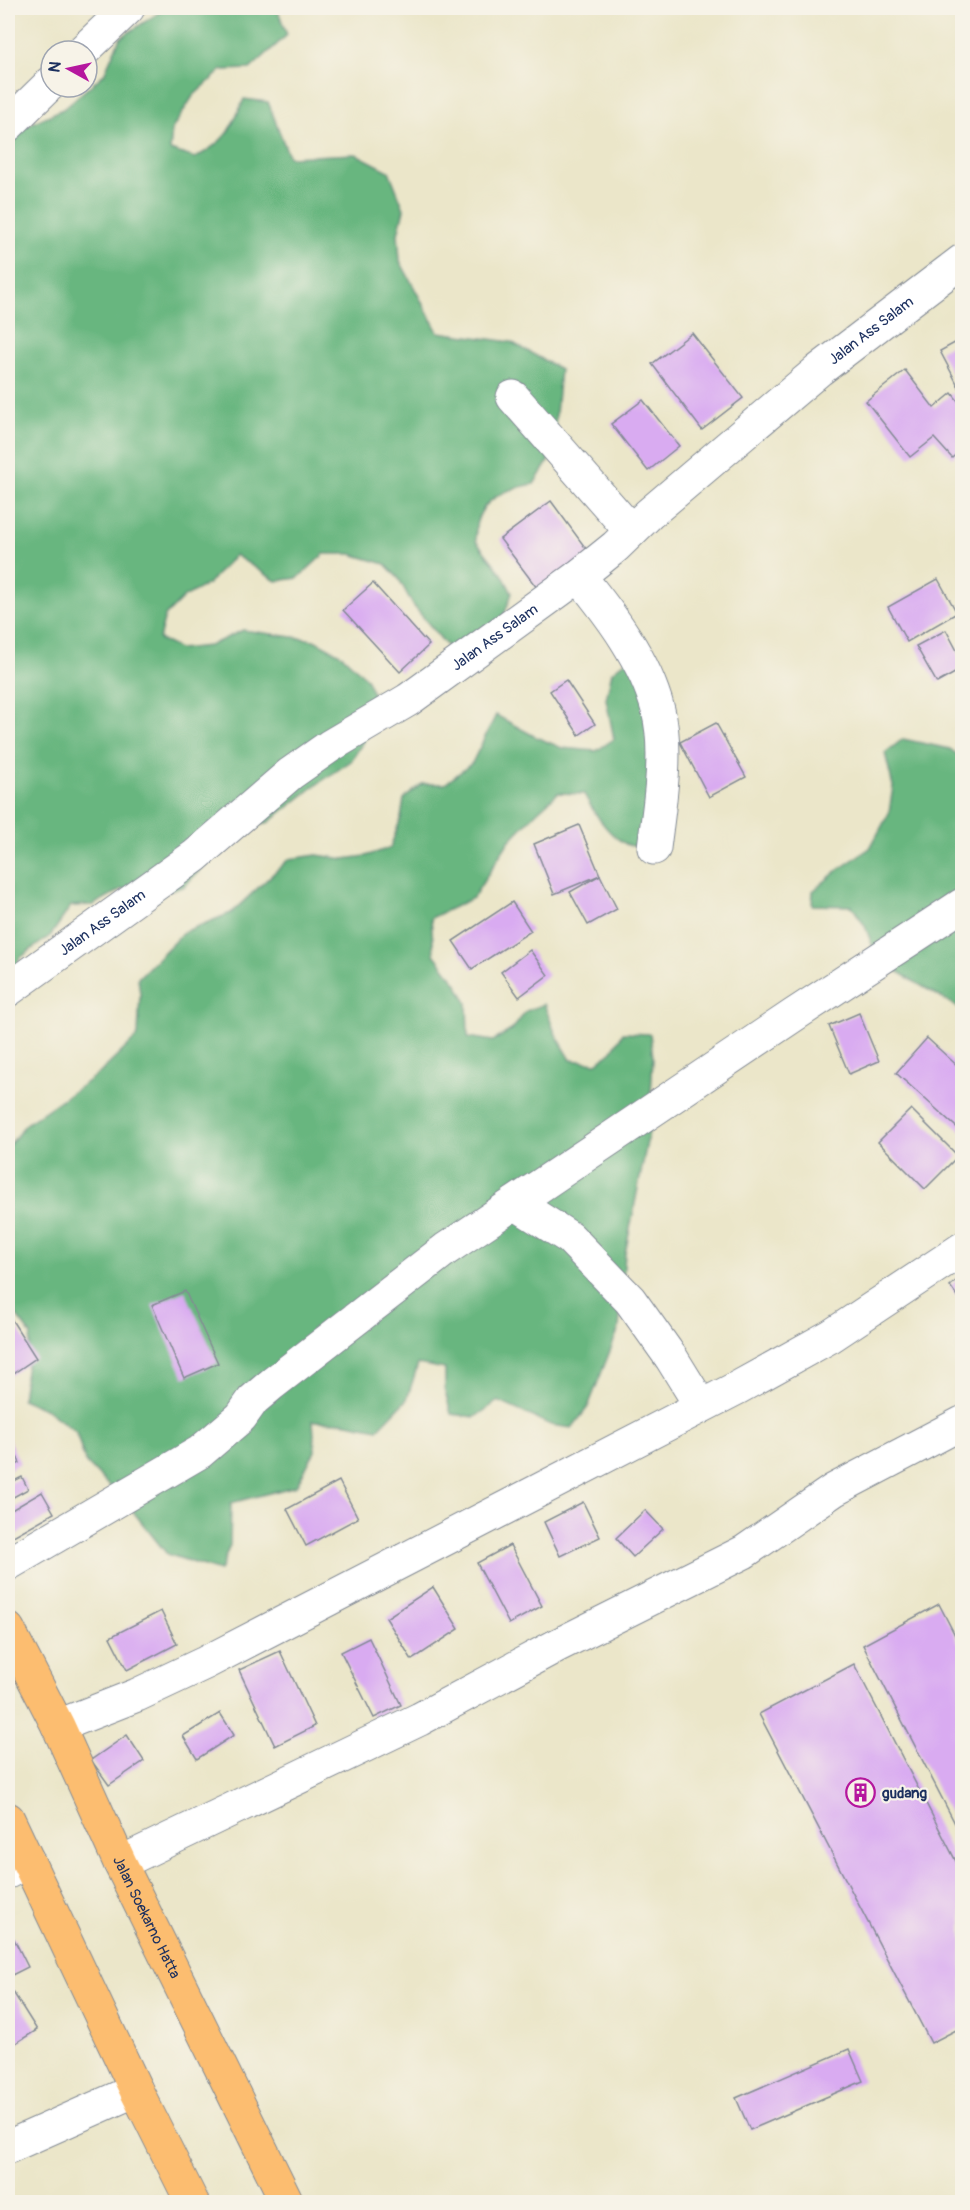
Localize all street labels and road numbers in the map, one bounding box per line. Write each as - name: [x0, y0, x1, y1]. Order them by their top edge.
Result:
- street label: Jalan Ass Salam: [825, 292, 918, 369]
- street label: Jalan Ass Salam: [448, 600, 542, 675]
- street label: Jalan Ass Salam: [56, 885, 150, 960]
- street label: Jalan Soekarno Hatta: [108, 1853, 184, 1982]

